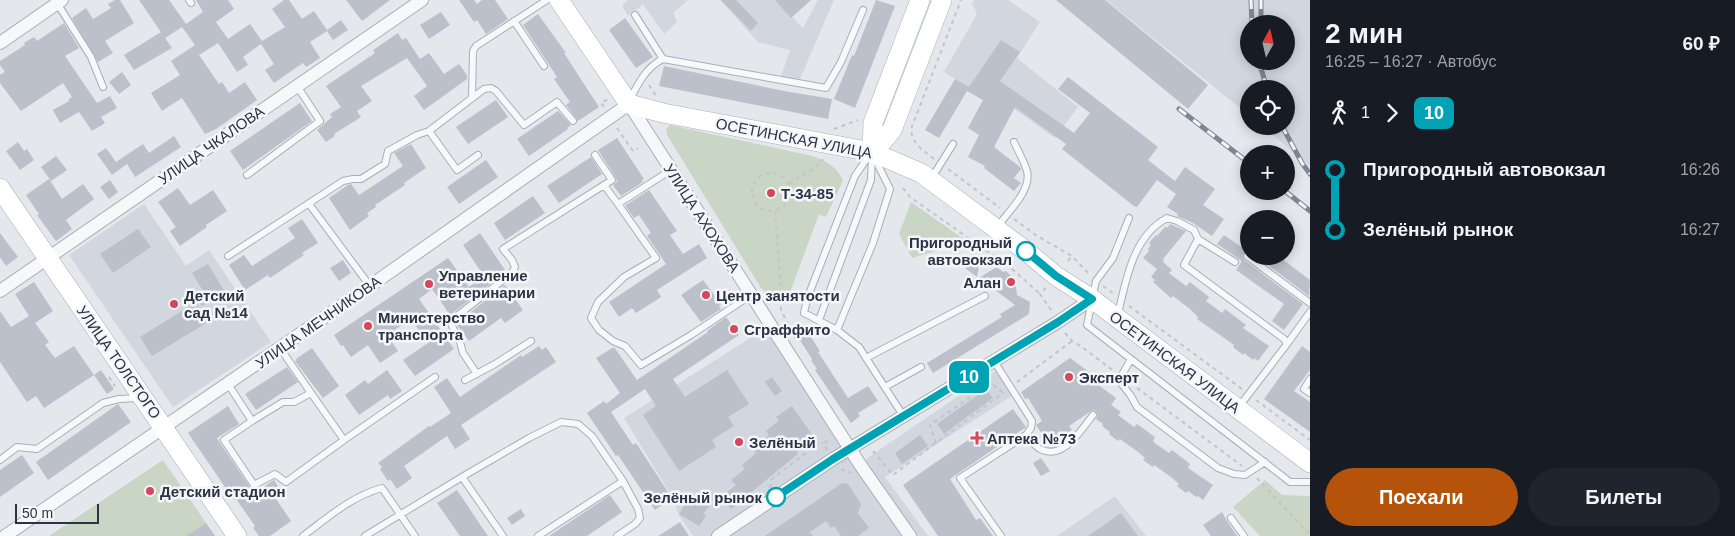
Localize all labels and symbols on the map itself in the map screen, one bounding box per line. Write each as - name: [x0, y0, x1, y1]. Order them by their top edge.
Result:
- north arrow: [1240, 15, 1295, 70]
- street label: УЛИЦА ЧКАЛОВА: [155, 102, 267, 188]
- street label: ОСЕТИНСКАЯ УЛИЦА: [715, 115, 873, 161]
- street label: УЛИЦА АХОХОВА: [661, 160, 743, 276]
- place label: Т-34-85: [781, 185, 834, 202]
- marker: Т-34-85: [765, 187, 777, 199]
- place label: Пригородный автовокзал: [909, 234, 1012, 268]
- marker: Пригородный автовокзал: [1016, 241, 1036, 261]
- place label: Управление ветеринарии: [439, 267, 535, 301]
- street label: УЛИЦА МЕЧНИКОВА: [252, 272, 384, 372]
- place label: Алан: [963, 274, 1001, 291]
- marker: Алан: [1005, 276, 1017, 288]
- marker: Управление ветеринарии: [423, 278, 435, 290]
- place label: Детский сад №14: [184, 287, 249, 321]
- place label: Центр занятости: [716, 287, 840, 304]
- marker: Центр занятости: [700, 289, 712, 301]
- marker: Детский сад №14: [168, 298, 180, 310]
- street label: УЛИЦА ТОЛСТОГО: [74, 302, 164, 422]
- street label: ОСЕТИНСКАЯ УЛИЦА: [1107, 307, 1243, 417]
- place label: Министерство транспорта: [378, 309, 485, 343]
- marker: Министерство транспорта: [362, 320, 374, 332]
- place label: Сграффито: [744, 321, 830, 338]
- marker: Сграффито: [728, 323, 740, 335]
- line badge: 10: [946, 361, 992, 393]
- place label: Эксперт: [1079, 369, 1139, 386]
- marker: Эксперт: [1063, 371, 1075, 383]
- place label: Аптека №73: [987, 430, 1076, 447]
- marker: Аптека №73: [971, 432, 983, 444]
- place label: Зелёный: [749, 434, 816, 451]
- marker: Зелёный: [733, 436, 745, 448]
- place label: Детский стадион: [160, 483, 286, 500]
- marker: Детский стадион: [144, 485, 156, 497]
- marker: Зелёный рынок: [766, 487, 786, 507]
- place label: Зелёный рынок: [643, 489, 762, 506]
- scale bar: [15, 501, 99, 524]

